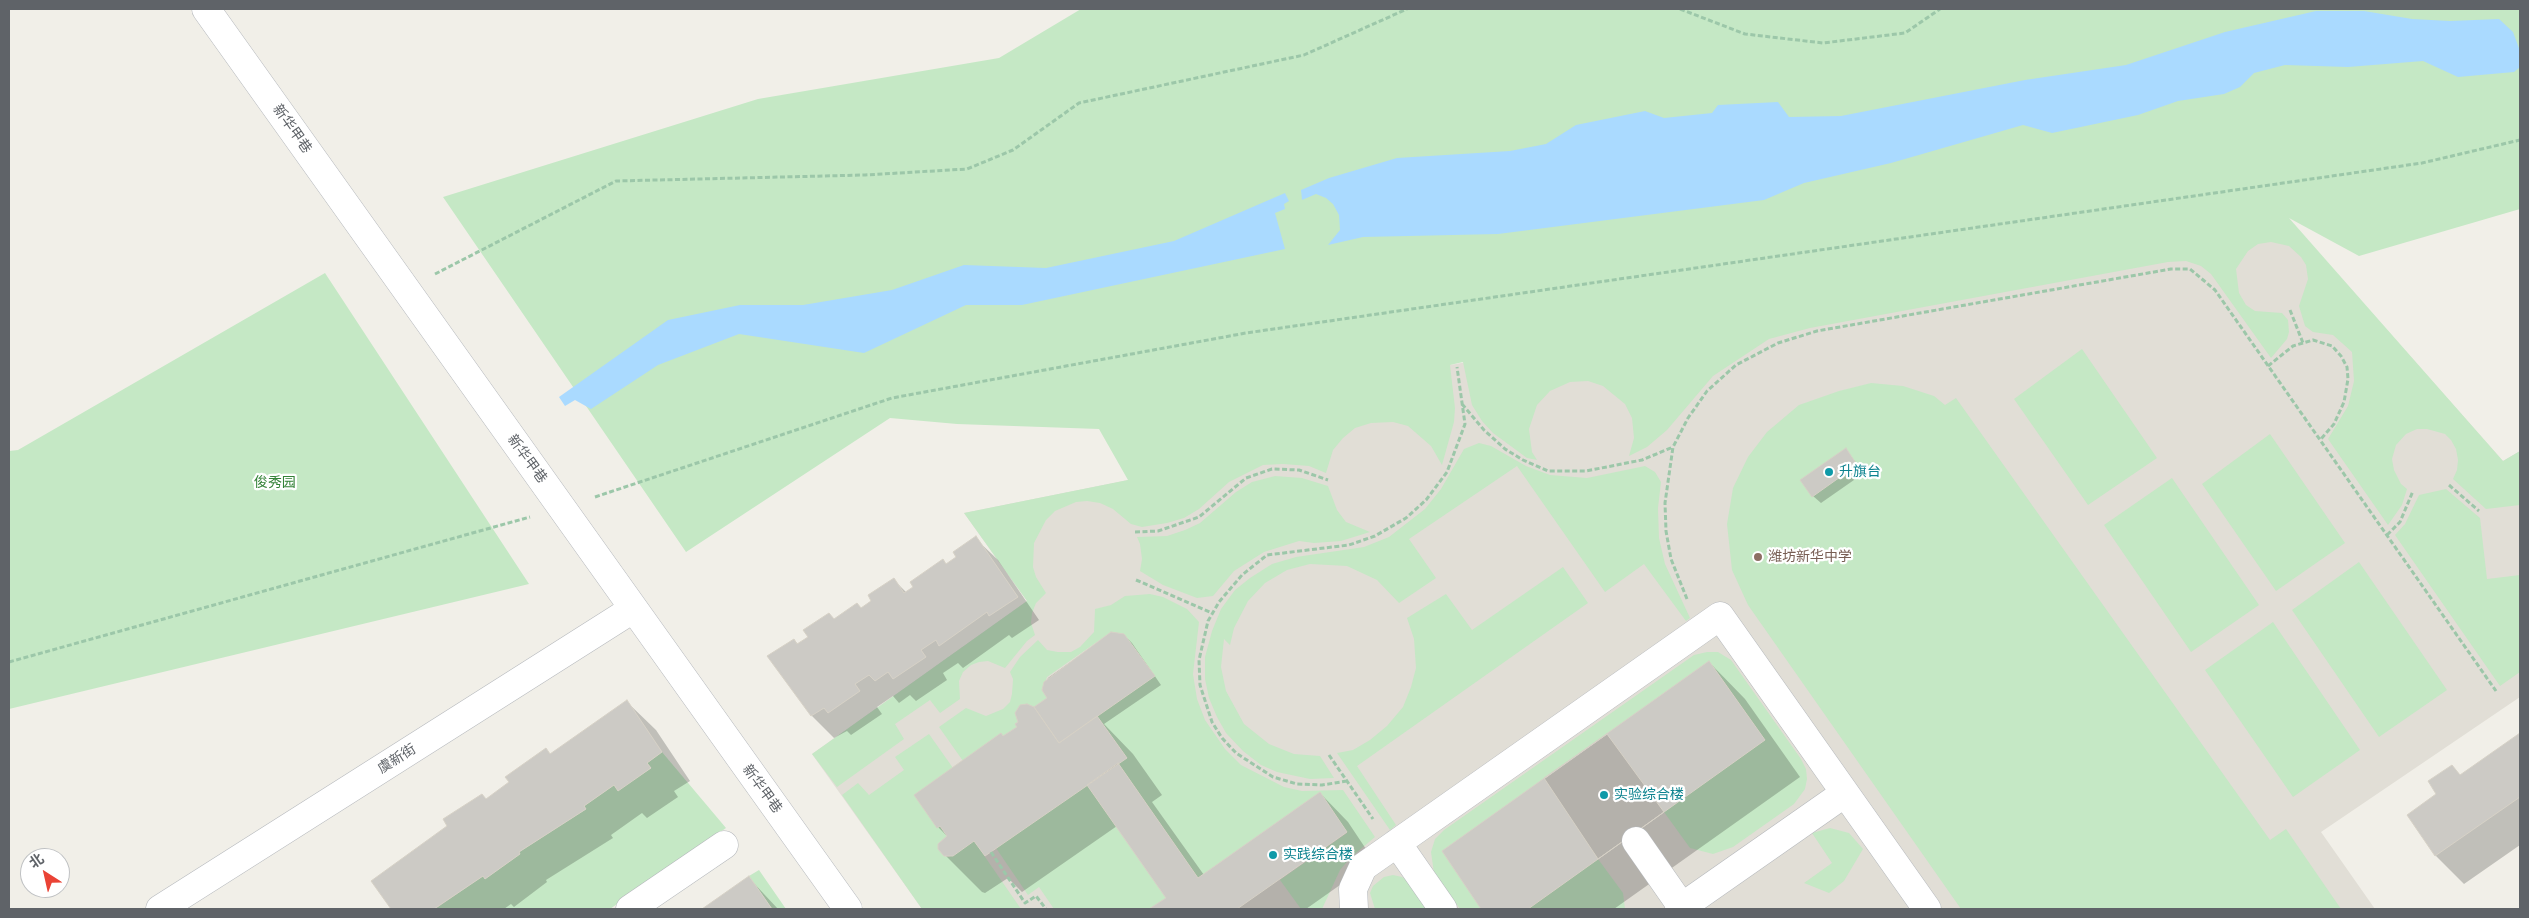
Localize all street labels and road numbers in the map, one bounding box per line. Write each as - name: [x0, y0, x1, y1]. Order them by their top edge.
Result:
- street label: 新华甲巷: [269, 101, 315, 157]
- street label: 新华甲巷: [504, 431, 550, 487]
- street label: 虞新街: [375, 741, 419, 777]
- street label: 新华甲巷: [739, 761, 785, 817]

